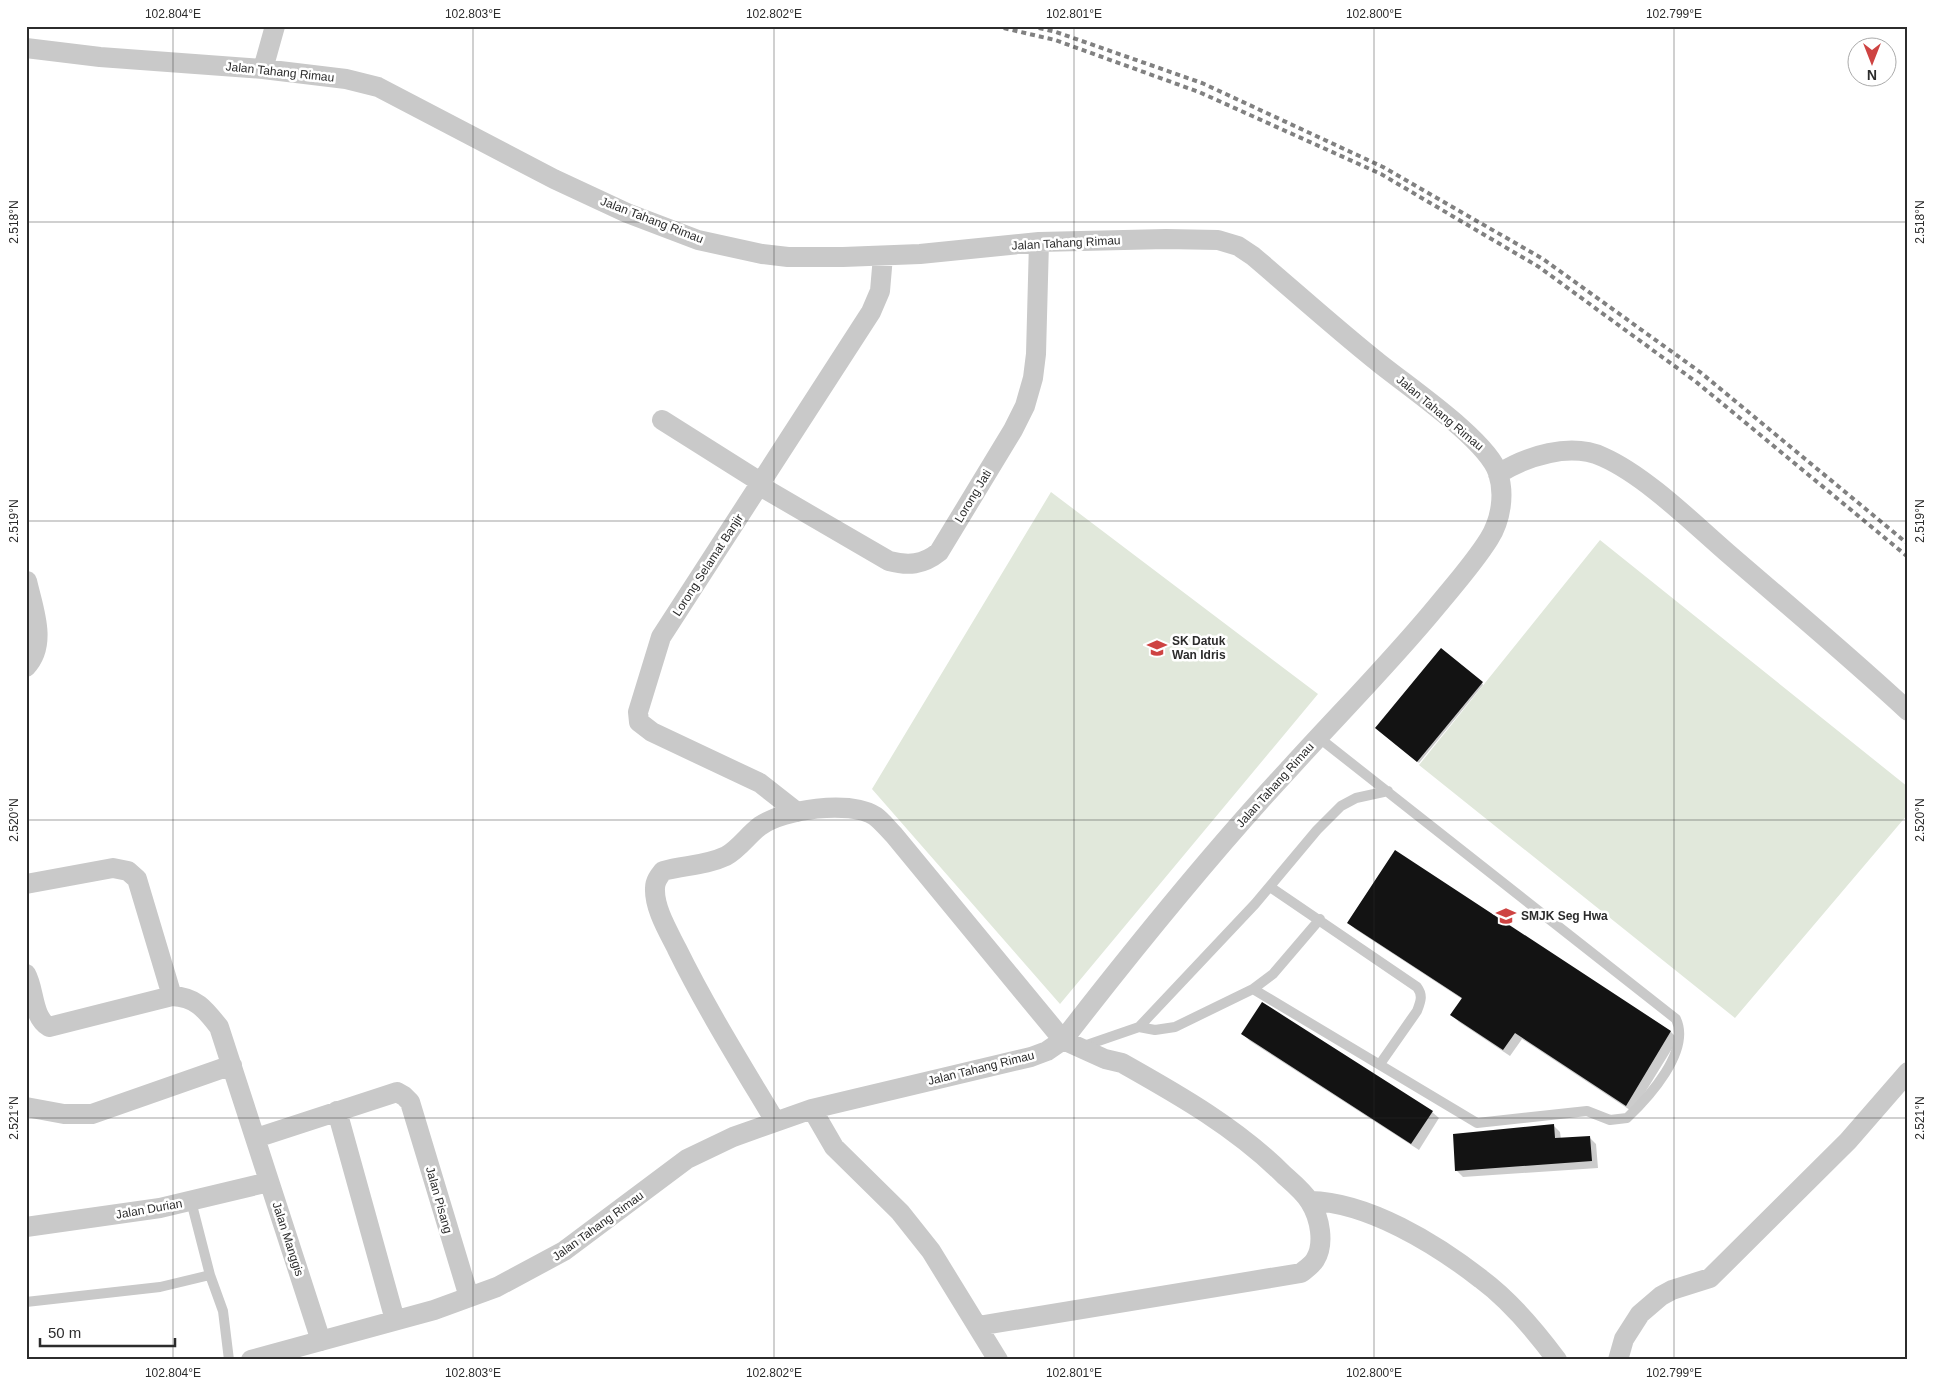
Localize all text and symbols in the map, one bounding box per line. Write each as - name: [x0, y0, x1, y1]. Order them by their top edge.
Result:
- text: 102.804°E: [145, 7, 201, 21]
- text: 102.803°E: [445, 7, 501, 21]
- text: 102.802°E: [746, 7, 802, 21]
- text: 102.801°E: [1046, 7, 1102, 21]
- text: 102.800°E: [1346, 7, 1402, 21]
- text: 102.799°E: [1646, 7, 1702, 21]
- north arrow: [1846, 38, 1896, 88]
- street label: Jalan Tahang Rimau: [225, 59, 335, 85]
- text: N: [1867, 67, 1877, 83]
- street label: Jalan Tahang Rimau: [599, 194, 705, 246]
- text: 2.518°N: [7, 200, 21, 244]
- text: 2.518°N: [1913, 200, 1927, 244]
- street label: Jalan Tahang Rimau: [1011, 233, 1121, 253]
- street label: Jalan Tahang Rimau: [1394, 373, 1486, 453]
- street label: Lorong Jati: [952, 467, 994, 525]
- text: 2.519°N: [7, 499, 21, 543]
- text: 2.519°N: [1913, 499, 1927, 543]
- street label: Lorong Selamat Banjir: [670, 511, 746, 619]
- place label: SK Datuk Wan Idris: [1172, 634, 1226, 662]
- school or university icon: SK Datuk Wan Idris: [1146, 637, 1168, 659]
- street label: Jalan Tahang Rimau: [1233, 740, 1317, 830]
- text: 2.520°N: [7, 798, 21, 842]
- text: 2.520°N: [1913, 798, 1927, 842]
- school or university icon: SMJK Seg Hwa: [1495, 905, 1517, 927]
- place label: SMJK Seg Hwa: [1521, 909, 1608, 923]
- street label: Jalan Tahang Rimau: [926, 1048, 1036, 1088]
- text: 2.521°N: [7, 1096, 21, 1140]
- text: 2.521°N: [1913, 1096, 1927, 1140]
- street label: Jalan Pisang: [423, 1165, 455, 1235]
- street label: Jalan Tahang Rimau: [550, 1188, 646, 1264]
- street label: Jalan Durian: [115, 1196, 183, 1222]
- street label: Jalan Manggis: [269, 1200, 307, 1278]
- scale bar: [40, 1316, 175, 1348]
- text: 50 m: [48, 1324, 81, 1341]
- text: 102.804°E: [145, 1366, 201, 1380]
- text: 102.803°E: [445, 1366, 501, 1380]
- text: 102.802°E: [746, 1366, 802, 1380]
- text: 102.801°E: [1046, 1366, 1102, 1380]
- text: 102.800°E: [1346, 1366, 1402, 1380]
- text: 102.799°E: [1646, 1366, 1702, 1380]

